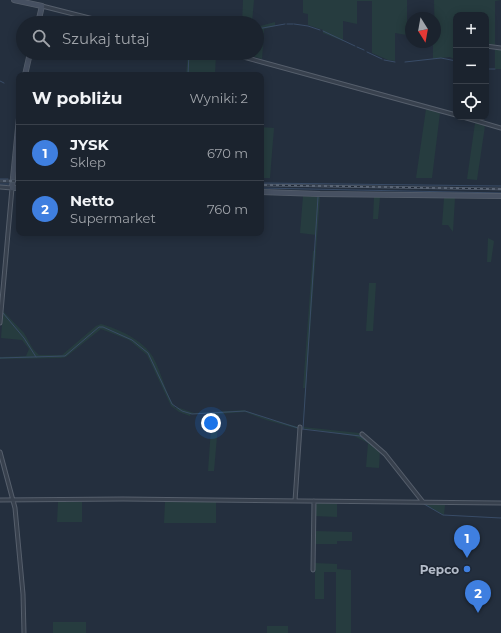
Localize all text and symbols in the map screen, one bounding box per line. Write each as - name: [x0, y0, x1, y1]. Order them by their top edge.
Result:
- north arrow: [405, 12, 441, 48]
- map controls: [453, 12, 489, 120]
- button: +: [453, 12, 489, 48]
- search box: [16, 16, 264, 60]
- icon: search: [30, 27, 52, 49]
- text: Szukaj tutaj: [62, 29, 150, 48]
- button: −: [453, 48, 489, 84]
- button: locate: [453, 84, 489, 120]
- text: W pobliżu: [32, 88, 122, 108]
- text: Wyniki: 2: [189, 90, 248, 106]
- text: JYSK: [70, 135, 109, 154]
- text: 1: [42, 145, 48, 161]
- text: 670 m: [207, 145, 248, 161]
- text: Sklep: [70, 154, 106, 170]
- text: Netto: [70, 191, 114, 210]
- text: 2: [41, 201, 49, 217]
- text: 760 m: [207, 201, 248, 217]
- text: Supermarket: [70, 210, 156, 226]
- your location: [201, 413, 221, 433]
- pin: 1: [454, 525, 480, 558]
- place label: Pepco: [420, 562, 459, 577]
- marker: Pepco: [462, 564, 472, 574]
- pin: 2: [465, 580, 491, 613]

